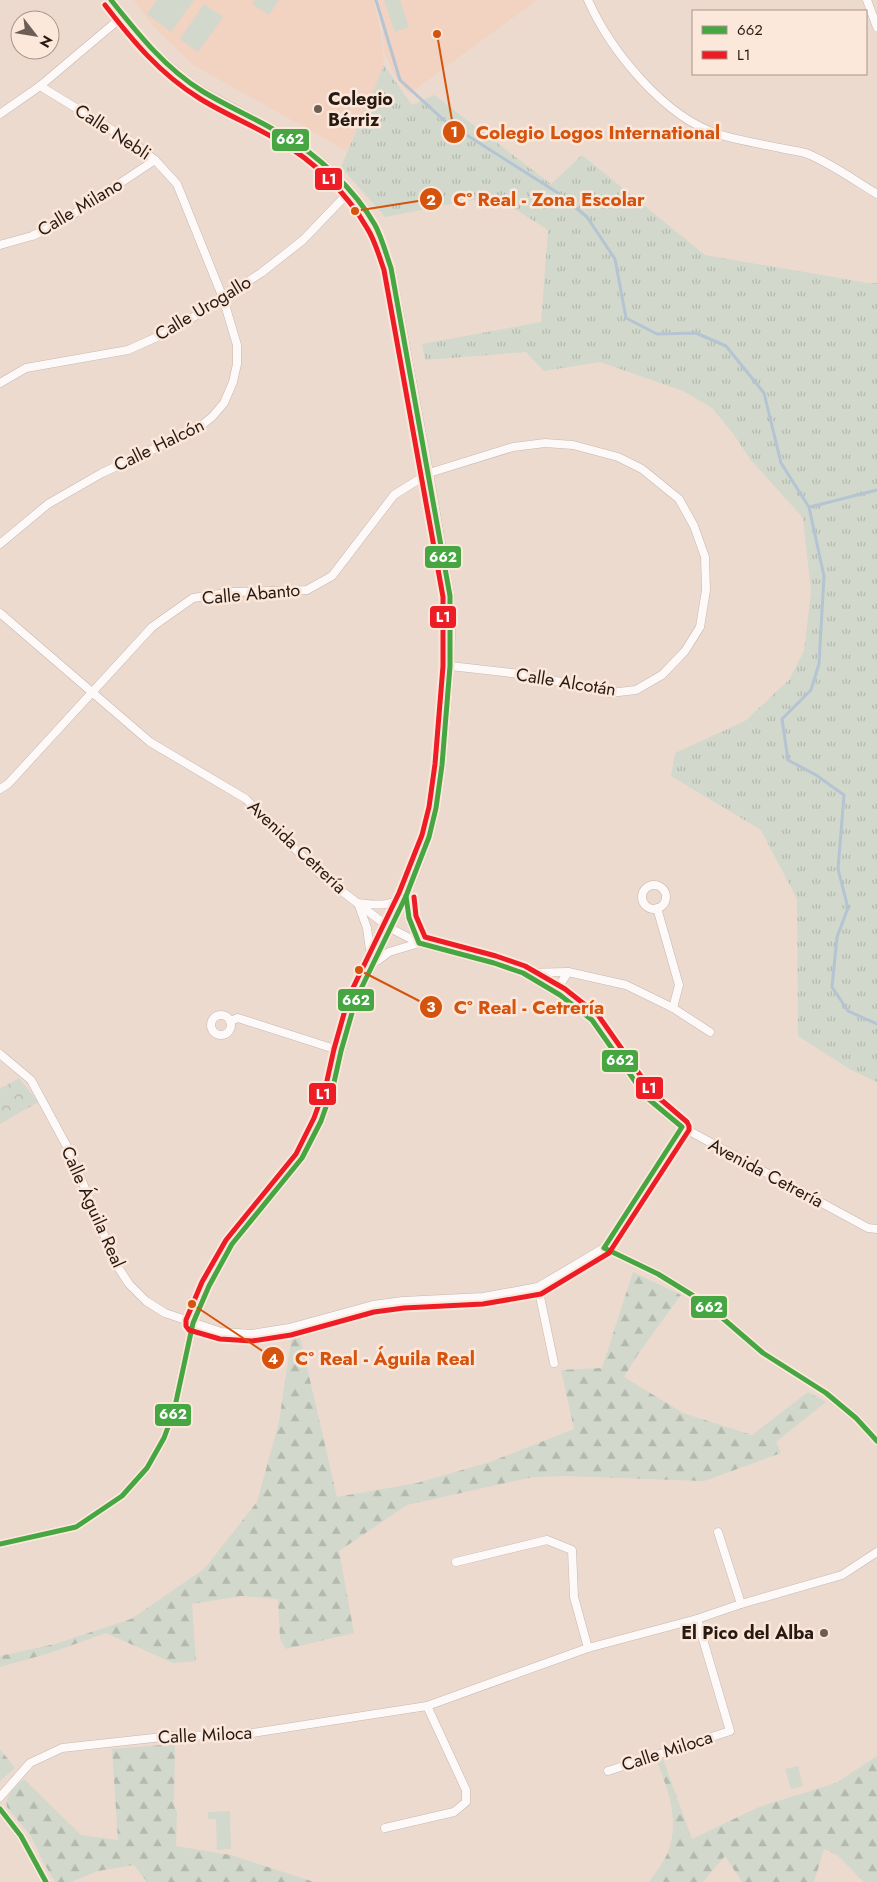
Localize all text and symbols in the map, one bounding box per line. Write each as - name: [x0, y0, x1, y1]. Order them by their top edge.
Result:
- north arrow: [10, 10, 60, 60]
- legend: [692, 10, 867, 75]
- text: 662: [737, 19, 763, 41]
- text: N: [35, 32, 58, 52]
- text: L1: [737, 44, 751, 66]
- place label: Colegio Bérriz: [328, 86, 393, 133]
- street label: Calle Nebli: [70, 98, 156, 166]
- marker: Colegio Bérriz: [312, 103, 324, 115]
- callout: Colegio Logos International: [441, 115, 730, 149]
- text: Colegio Logos International: [476, 119, 720, 146]
- text: 1: [450, 121, 458, 143]
- line badge: 662: [271, 128, 310, 152]
- text: 662: [276, 129, 304, 149]
- line badge: L1: [314, 167, 343, 191]
- text: L1: [322, 169, 336, 189]
- street label: Calle Milano: [32, 171, 128, 243]
- callout: Cº Real - Zona Escolar: [418, 182, 655, 216]
- text: Cº Real - Zona Escolar: [453, 186, 645, 213]
- text: 2: [426, 189, 436, 211]
- street label: Calle Urogallo: [150, 269, 256, 347]
- street label: Calle Halcón: [109, 412, 209, 478]
- line badge: 662: [424, 545, 462, 569]
- text: 662: [429, 547, 457, 567]
- street label: Calle Abanto: [201, 577, 301, 611]
- line badge: L1: [429, 605, 457, 629]
- text: L1: [436, 607, 450, 627]
- street label: Calle Alcotán: [514, 661, 618, 703]
- street label: Avenida Cetrería: [242, 794, 352, 900]
- line badge: 662: [337, 988, 375, 1012]
- text: 662: [342, 990, 370, 1010]
- callout: Cº Real - Cetrería: [419, 990, 614, 1024]
- text: Cº Real - Cetrería: [454, 994, 604, 1021]
- text: 3: [426, 996, 436, 1018]
- line badge: 662: [601, 1049, 639, 1073]
- text: 662: [606, 1050, 634, 1070]
- line badge: L1: [635, 1076, 664, 1100]
- text: L1: [642, 1078, 656, 1098]
- line badge: L1: [308, 1082, 337, 1106]
- text: L1: [316, 1084, 330, 1104]
- street label: Avenida Cetrería: [704, 1132, 828, 1214]
- street label: Calle Águila Real: [55, 1142, 131, 1272]
- line badge: 662: [690, 1295, 728, 1319]
- text: 662: [695, 1297, 723, 1317]
- callout: Cº Real - Águila Real: [261, 1341, 485, 1375]
- text: Cº Real - Águila Real: [295, 1345, 475, 1372]
- text: 4: [268, 1348, 278, 1370]
- line badge: 662: [154, 1403, 192, 1427]
- text: 662: [159, 1404, 187, 1424]
- place label: El Pico del Alba: [681, 1620, 814, 1646]
- marker: El Pico del Alba: [818, 1627, 830, 1639]
- street label: Calle Miloca: [157, 1720, 253, 1750]
- street label: Calle Miloca: [618, 1724, 716, 1778]

